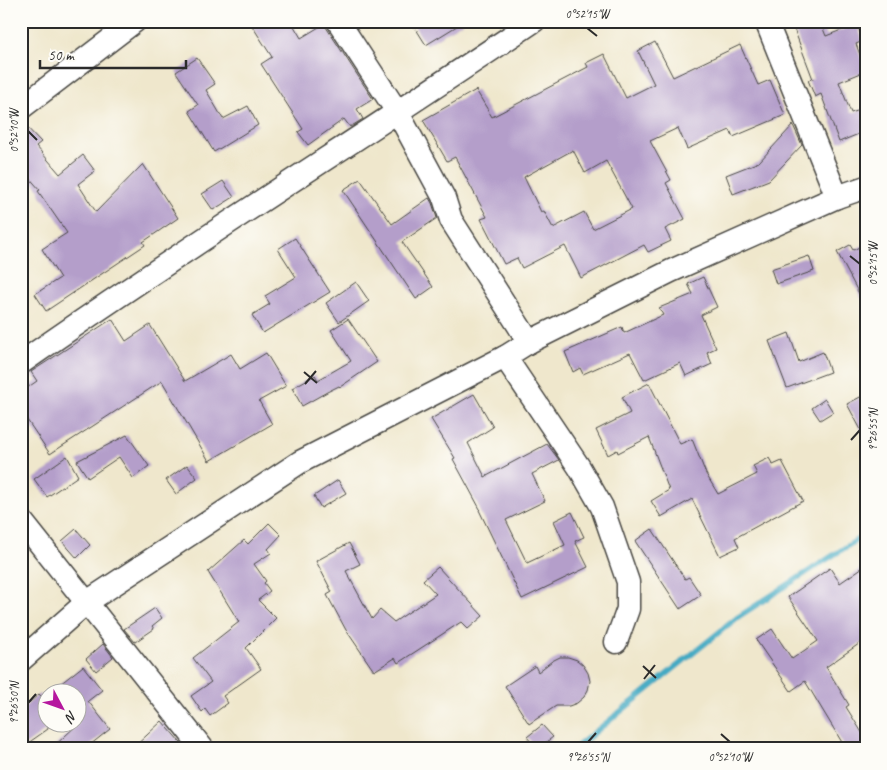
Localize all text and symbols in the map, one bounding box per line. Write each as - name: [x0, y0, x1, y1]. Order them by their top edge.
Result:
- text: 0°52'15"W: [565, 6, 611, 22]
- scale bar: [40, 38, 186, 70]
- text: 50 m: [48, 46, 75, 65]
- text: 0°52'10"W: [6, 107, 22, 153]
- text: 0°52'15"W: [865, 240, 881, 286]
- text: 9°26'55"N: [865, 407, 881, 451]
- text: 9°26'50"N: [6, 680, 22, 724]
- north arrow: [38, 682, 88, 732]
- text: N: [61, 707, 81, 727]
- text: 9°26'55"N: [567, 749, 611, 765]
- text: 0°52'10"W: [708, 749, 754, 765]

